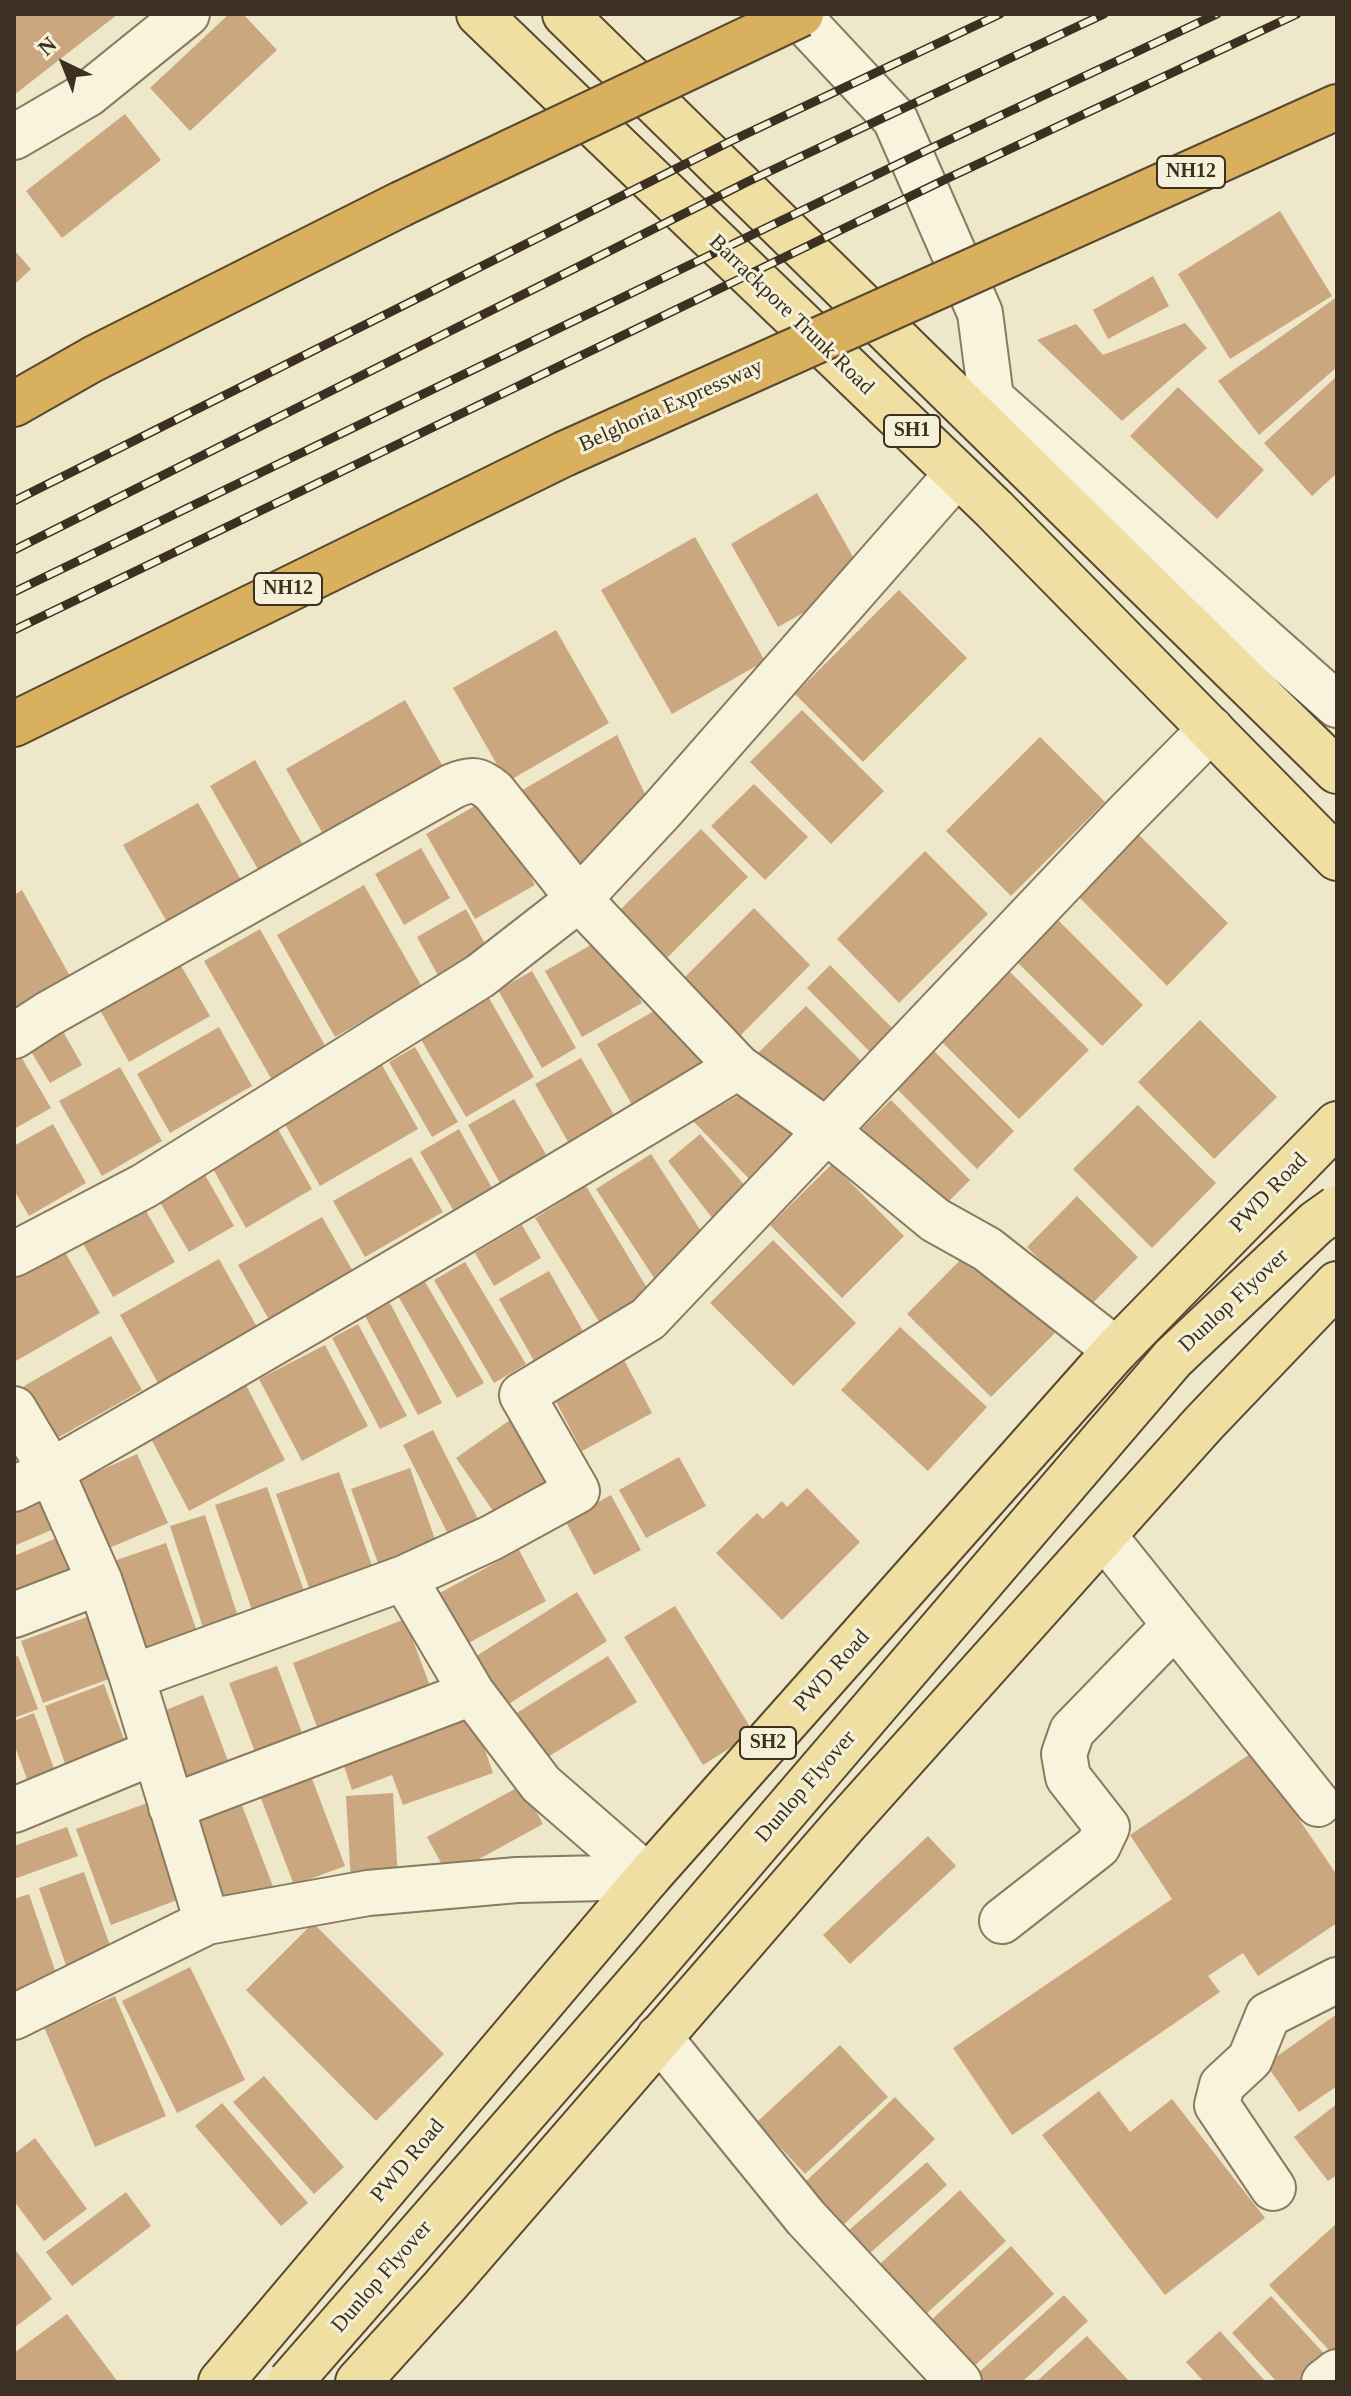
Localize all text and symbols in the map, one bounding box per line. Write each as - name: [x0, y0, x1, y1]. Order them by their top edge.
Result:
- north arrow: [24, 24, 104, 104]
- text: N: [33, 32, 62, 61]
- road number: NH12: [1157, 156, 1225, 188]
- street label: Barrackpore Trunk Road: [703, 229, 879, 401]
- street label: Belghoria Expressway: [575, 354, 767, 458]
- road number: SH1: [884, 415, 940, 447]
- road number: NH12: [254, 573, 322, 605]
- street label: PWD Road: [1224, 1148, 1314, 1238]
- street label: Dunlop Flyover: [1174, 1244, 1294, 1358]
- street label: PWD Road: [788, 1625, 876, 1717]
- street label: Dunlop Flyover: [750, 1726, 862, 1848]
- road number: SH2: [740, 1727, 796, 1759]
- street label: PWD Road: [365, 2114, 451, 2208]
- street label: Dunlop Flyover: [326, 2216, 438, 2338]

